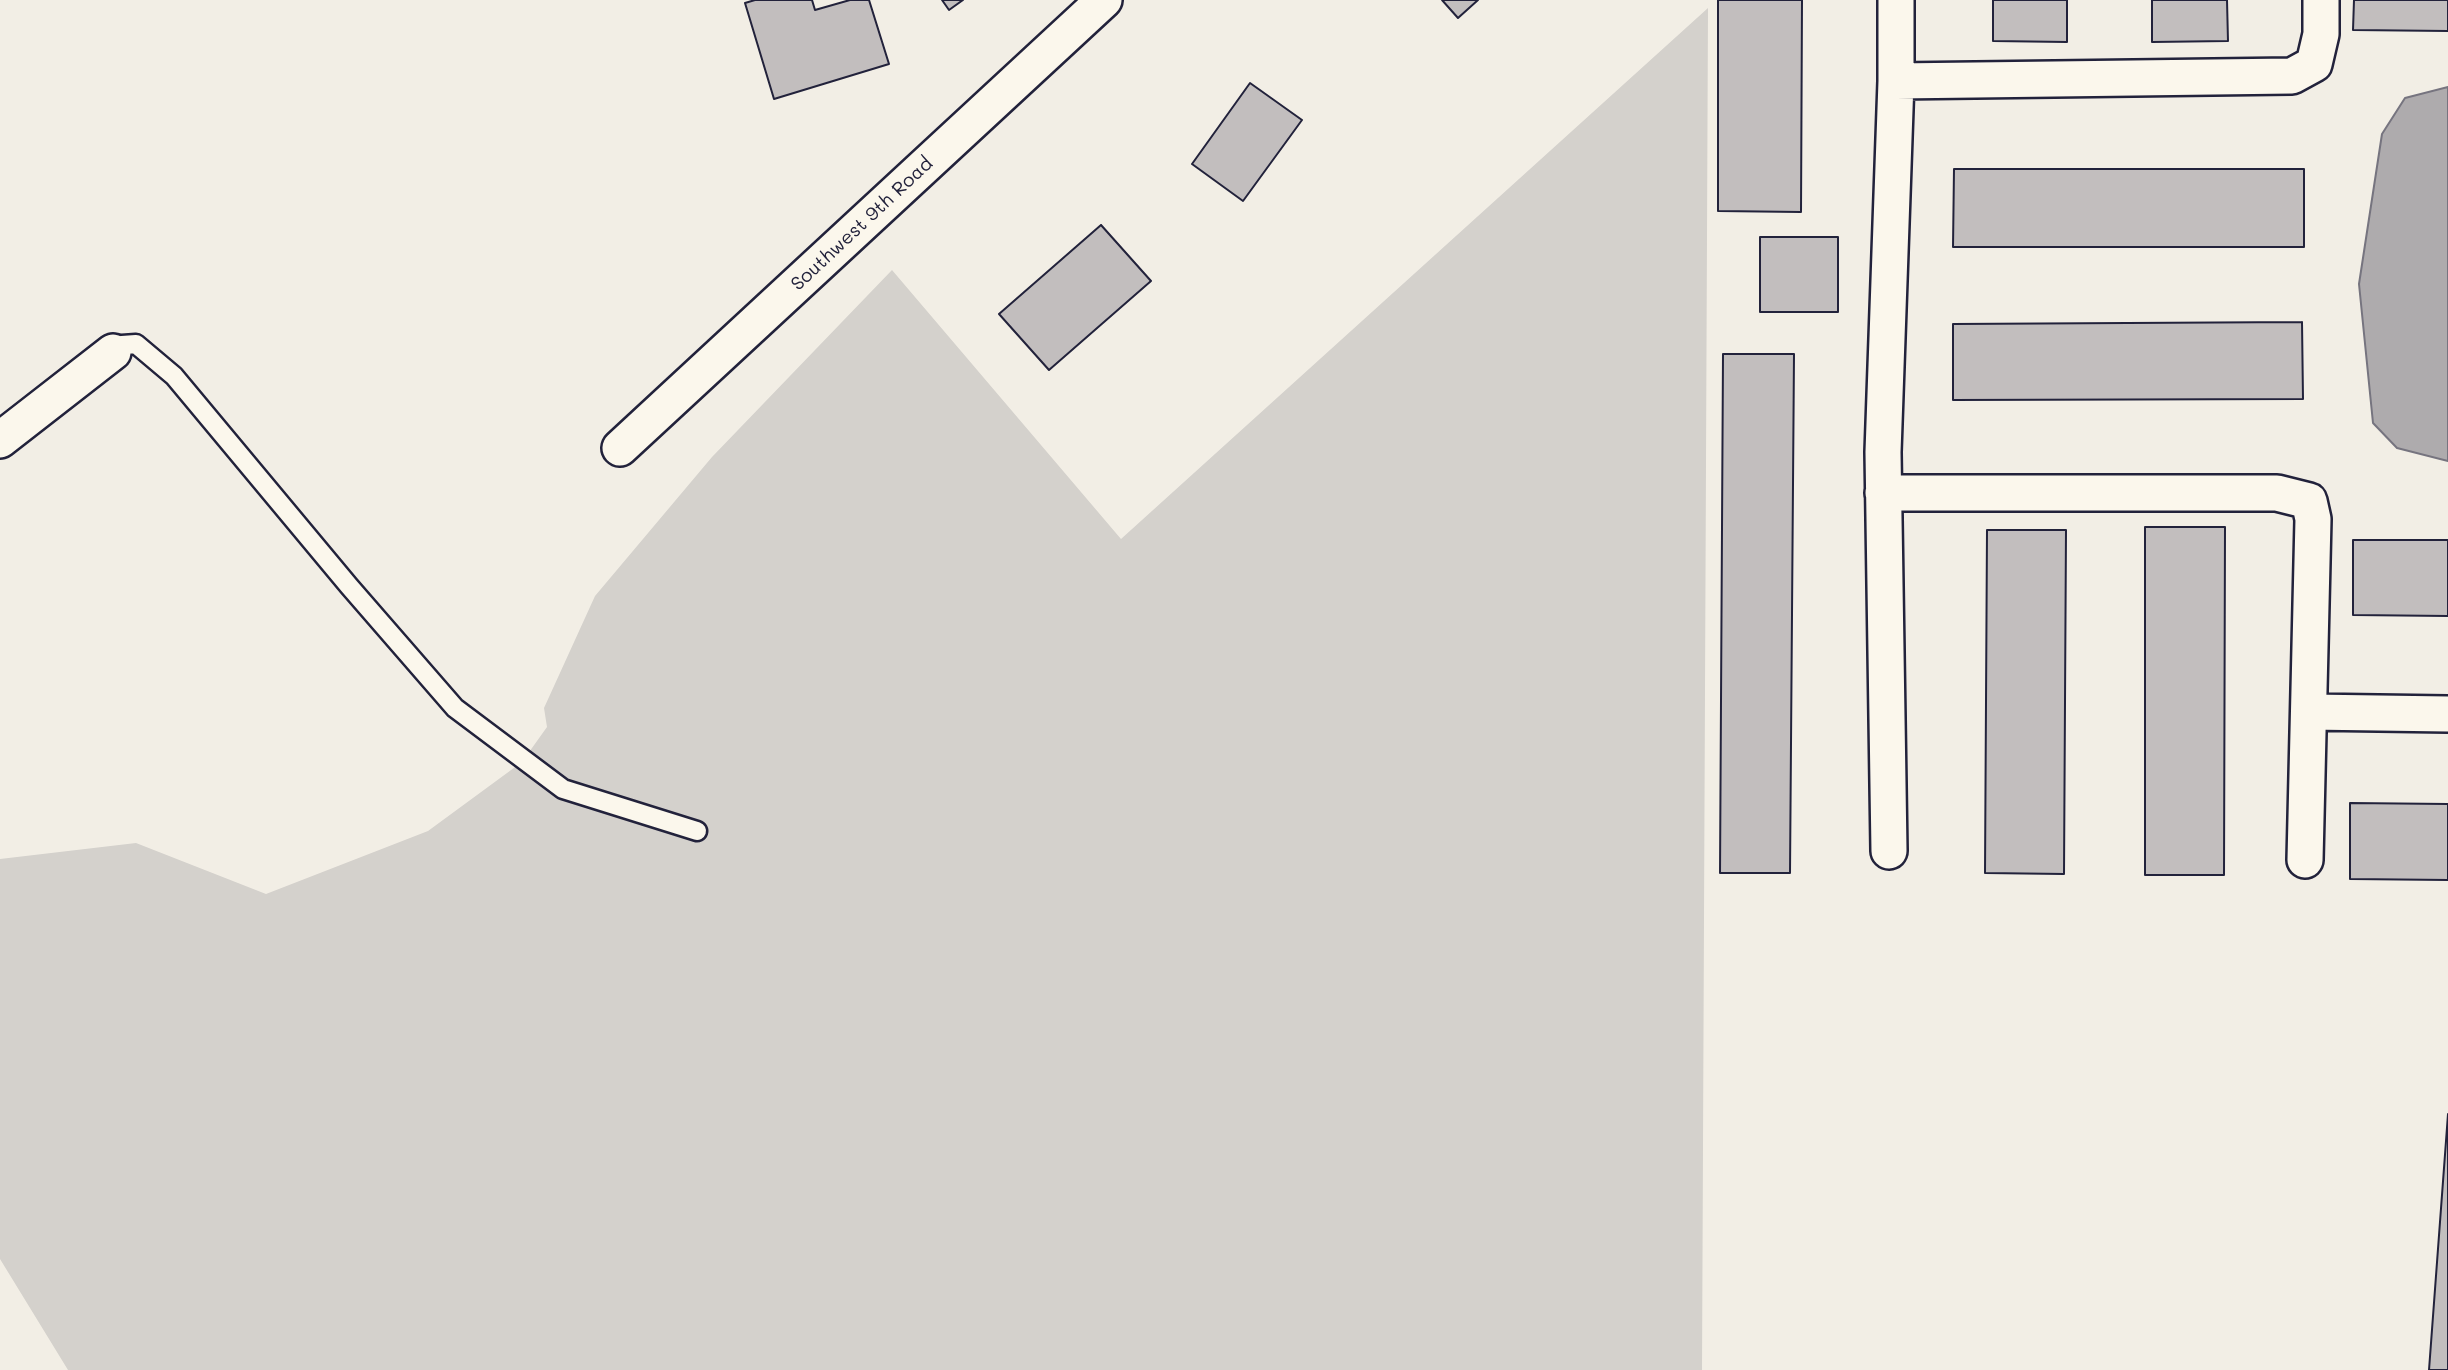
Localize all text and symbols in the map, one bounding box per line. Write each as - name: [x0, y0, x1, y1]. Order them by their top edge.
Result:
- street label: Southwest 9th Road: [786, 152, 938, 296]

